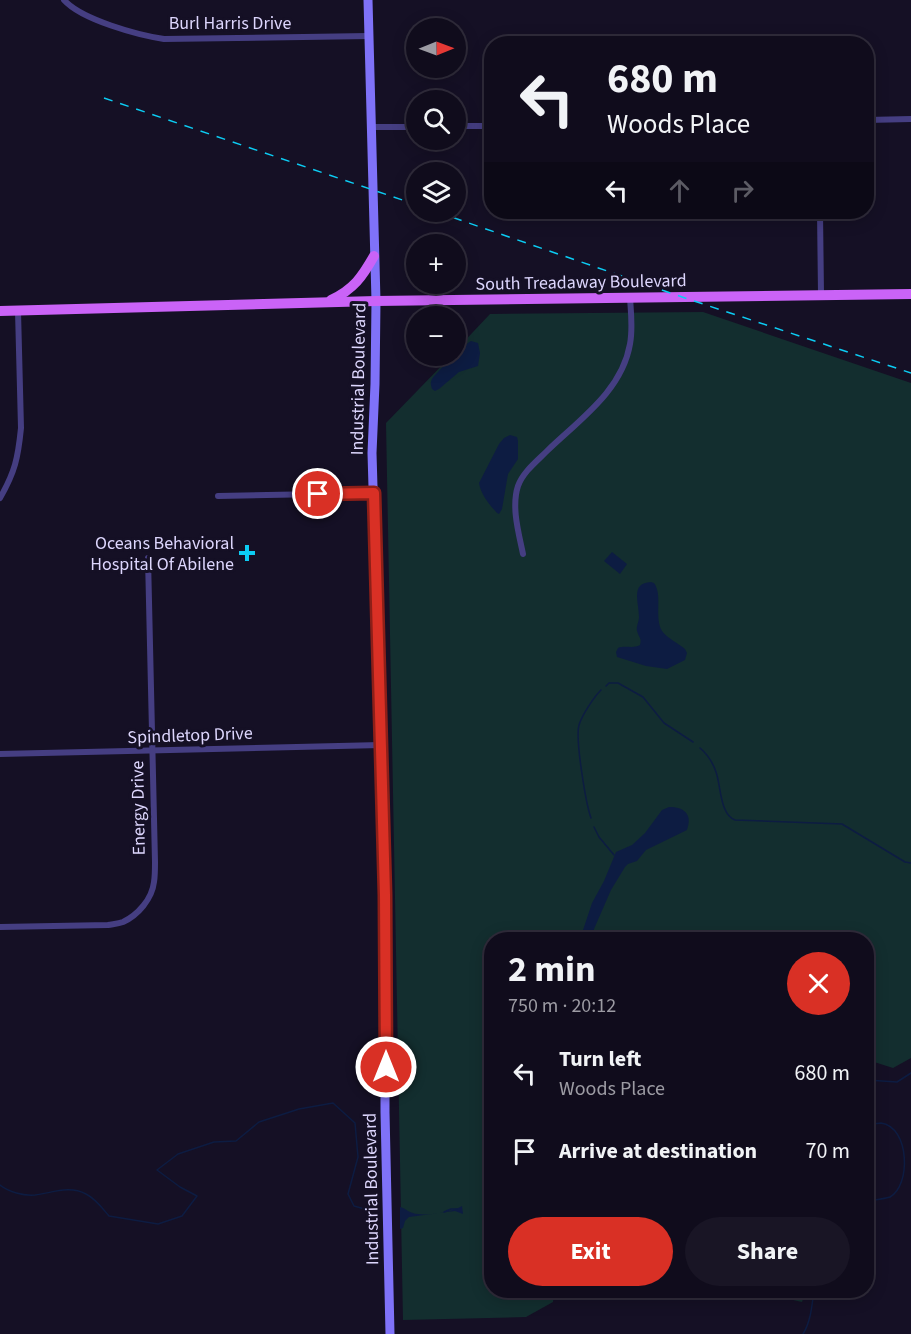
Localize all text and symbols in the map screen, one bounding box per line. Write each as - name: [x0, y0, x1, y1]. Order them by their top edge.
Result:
- street label: Burl Harris Drive: [169, 11, 291, 36]
- north arrow: [406, 18, 466, 78]
- map controls: [406, 18, 466, 366]
- text: 680 m: [607, 49, 718, 109]
- icon: left: [508, 60, 586, 138]
- button: search: [406, 90, 466, 150]
- text: Woods Place: [607, 105, 750, 144]
- button: layers: [406, 162, 466, 222]
- icon: left: [600, 174, 633, 207]
- icon: ahead: [663, 174, 696, 207]
- icon: right: [726, 174, 759, 207]
- button: +: [406, 234, 466, 294]
- street label: South Treadaway Boulevard: [475, 268, 687, 297]
- street label: Industrial Boulevard: [345, 303, 372, 455]
- button: −: [406, 306, 466, 366]
- pin: [292, 468, 343, 519]
- icon: arrive: [301, 477, 334, 510]
- place label: Oceans Behavioral Hospital Of Abilene: [90, 531, 234, 577]
- marker: Oceans Behavioral Hospital Of Abilene: [238, 544, 256, 562]
- street label: Spindletop Drive: [127, 721, 253, 750]
- street label: Energy Drive: [125, 760, 152, 856]
- text: 2 min: [508, 944, 596, 995]
- button: close: [787, 952, 850, 1015]
- text: 750 m · 20:12: [508, 992, 616, 1020]
- position arrow: [354, 1035, 418, 1099]
- text: Turn left: [559, 1043, 641, 1075]
- icon: left: [508, 1057, 541, 1090]
- text: 680 m: [795, 1057, 850, 1089]
- text: Woods Place: [559, 1075, 665, 1103]
- street label: Industrial Boulevard: [358, 1113, 385, 1265]
- icon: arrive: [508, 1135, 541, 1168]
- text: Arrive at destination: [559, 1135, 757, 1167]
- text: 70 m: [805, 1135, 850, 1167]
- button: Exit: [508, 1217, 673, 1286]
- button: Share: [685, 1217, 850, 1286]

